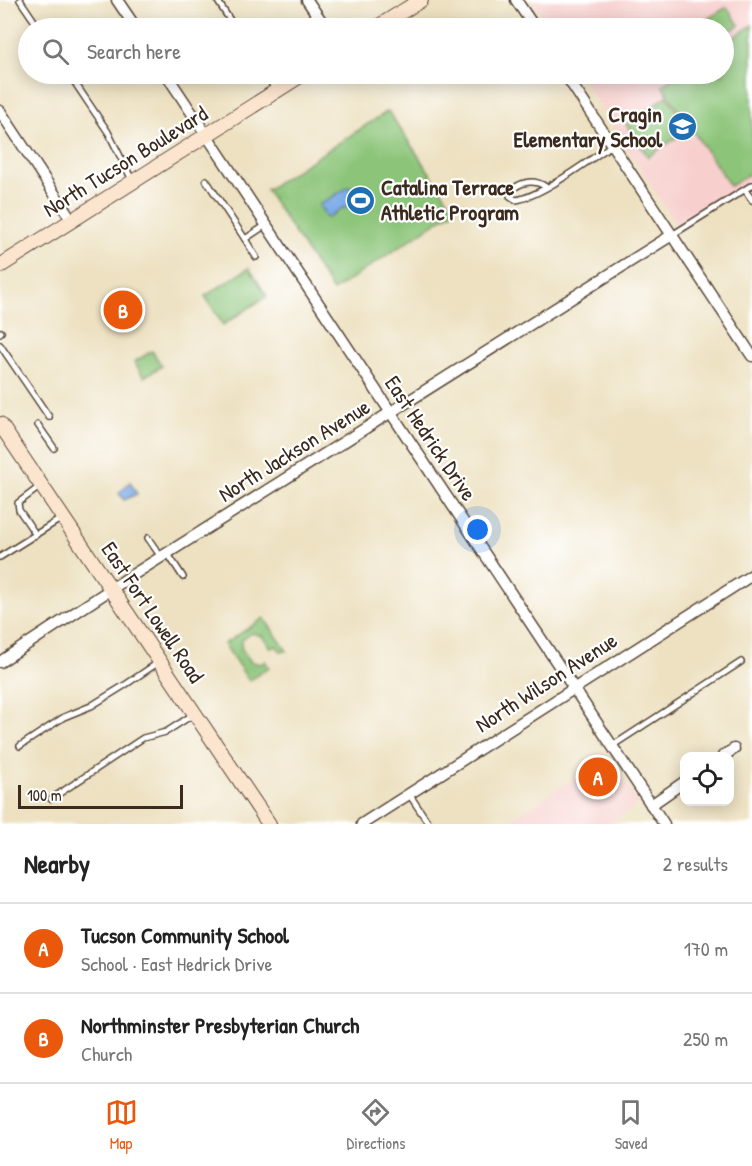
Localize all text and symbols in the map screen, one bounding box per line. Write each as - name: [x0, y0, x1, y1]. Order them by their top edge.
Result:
- search box: [18, 18, 734, 84]
- icon: search: [39, 35, 72, 68]
- text: Search here: [87, 36, 181, 66]
- street label: North Tucson Boulevard: [37, 98, 213, 224]
- place label: Cragin Elementary School: [514, 99, 663, 155]
- school or university icon: Cragin Elementary School: [667, 111, 699, 143]
- place label: Catalina Terrace Athletic Program: [381, 172, 519, 228]
- sports icon: Catalina Terrace Athletic Program: [344, 184, 376, 216]
- pin: B: [104, 288, 142, 332]
- street label: East Hedrick Drive: [378, 370, 484, 507]
- street label: North Jackson Avenue: [212, 391, 376, 509]
- your location: [463, 515, 492, 544]
- street label: East Fort Lowell Road: [95, 536, 212, 689]
- street label: North Wilson Avenue: [469, 625, 623, 739]
- map controls: [680, 752, 734, 806]
- button: locate: [680, 752, 734, 806]
- pin: A: [578, 754, 618, 800]
- scale bar: [18, 782, 183, 810]
- text: 100 m: [27, 784, 62, 806]
- text: Nearby: [24, 846, 90, 881]
- text: 2 results: [663, 850, 728, 877]
- text: Tucson Community School: [81, 920, 289, 950]
- text: A: [39, 935, 48, 962]
- text: 170 m: [684, 935, 728, 962]
- text: School · East Hedrick Drive: [81, 950, 272, 977]
- text: Northminster Presbyterian Church: [81, 1010, 359, 1040]
- text: B: [38, 1025, 49, 1052]
- text: 250 m: [683, 1025, 728, 1052]
- text: Church: [81, 1040, 132, 1067]
- tab: Map: [105, 1096, 138, 1154]
- tab: Directions: [347, 1096, 405, 1154]
- tab: Saved: [614, 1096, 647, 1154]

